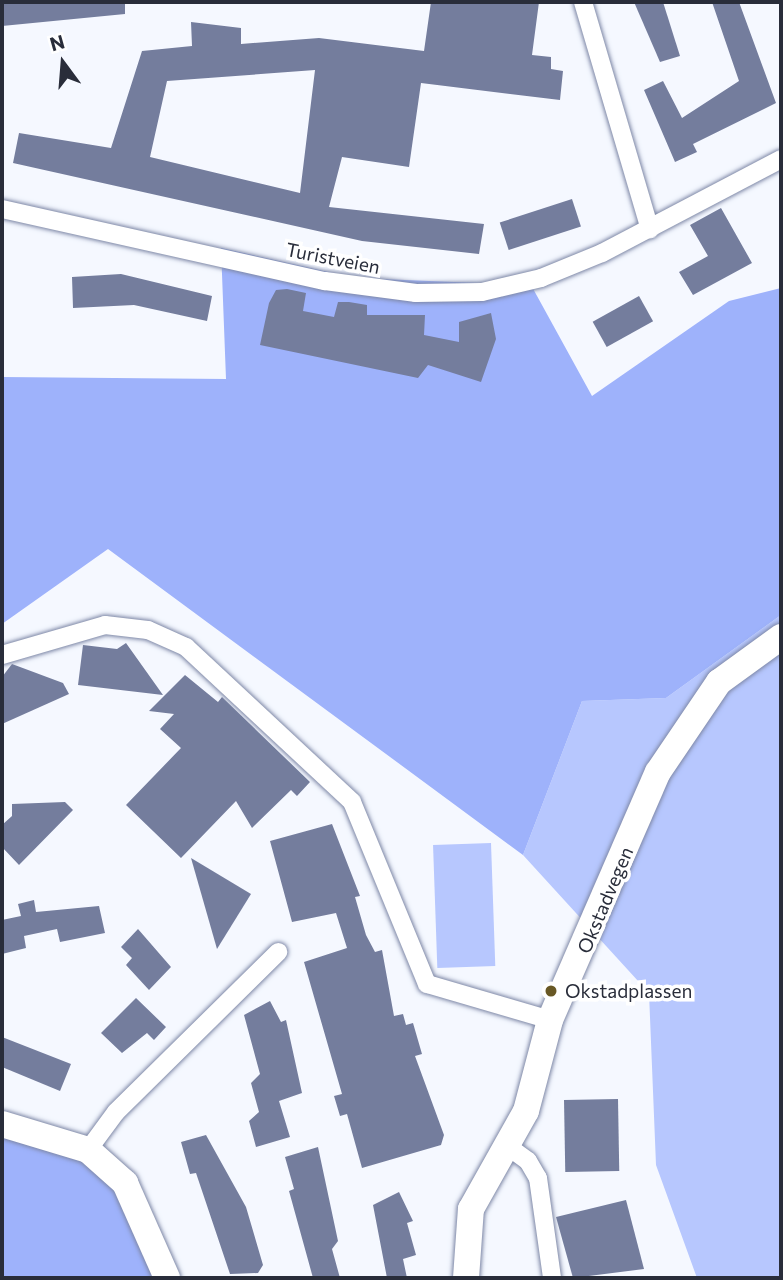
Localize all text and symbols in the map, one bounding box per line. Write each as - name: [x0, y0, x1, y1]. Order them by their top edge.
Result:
- north arrow: [28, 28, 98, 98]
- text: N: [47, 29, 67, 55]
- street label: Turistveien: [284, 238, 382, 278]
- street label: Okstadvegen: [572, 843, 638, 957]
- place label: Okstadplassen: [565, 980, 692, 1002]
- marker: Okstadplassen: [543, 983, 559, 999]

